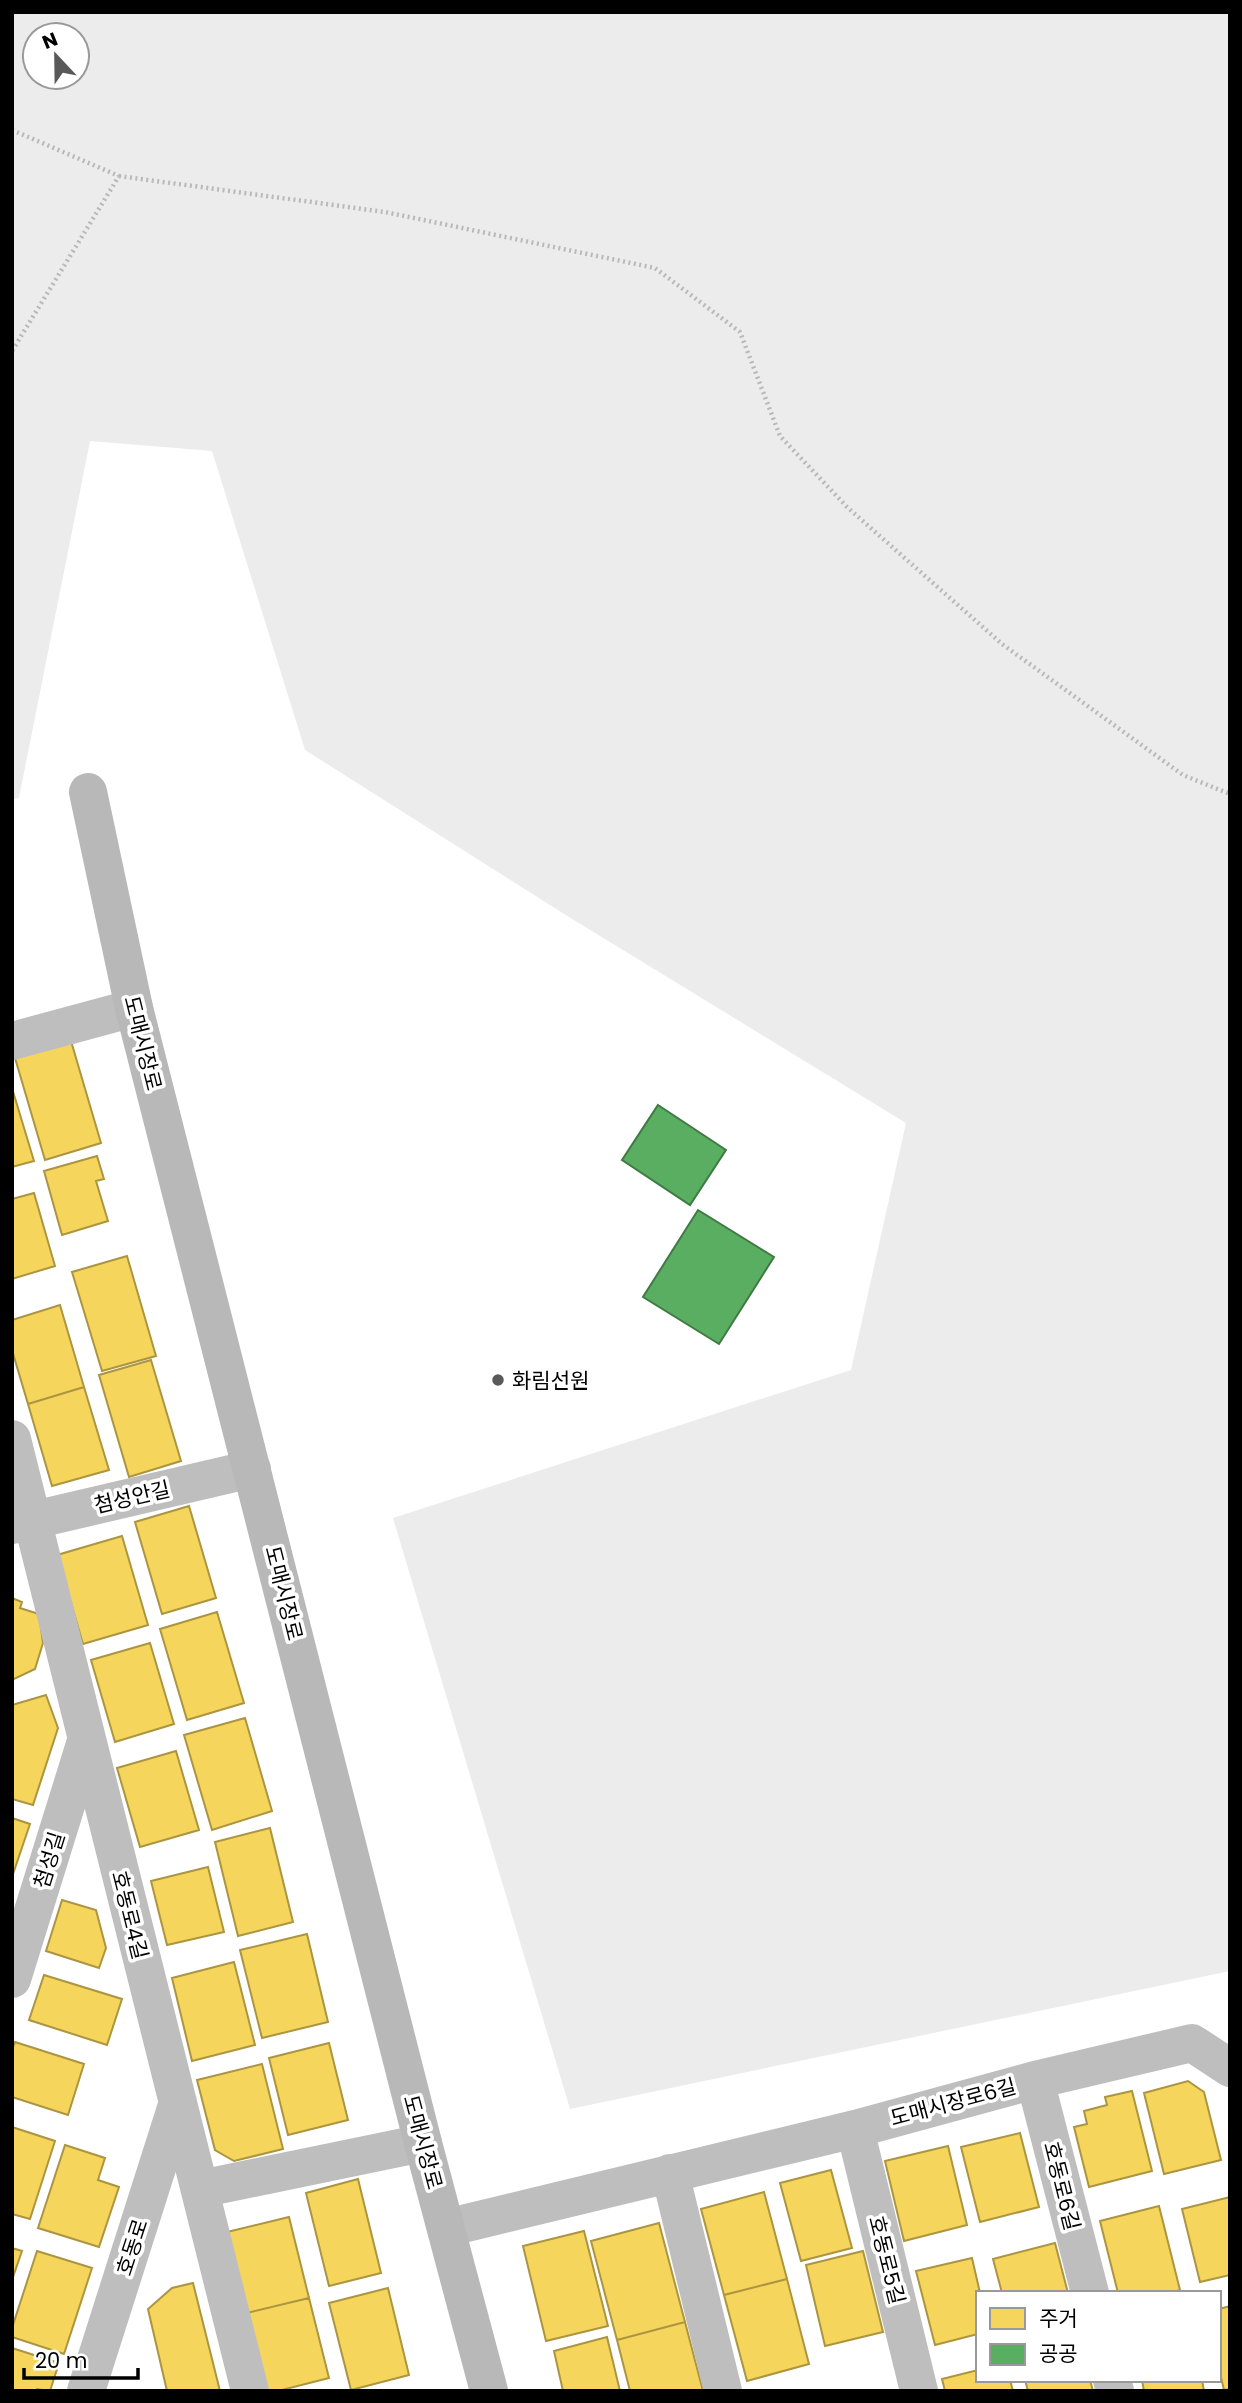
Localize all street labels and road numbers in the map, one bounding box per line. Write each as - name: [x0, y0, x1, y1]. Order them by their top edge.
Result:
- street label: 도매시장로: [117, 993, 169, 1093]
- street label: 첨성안길: [91, 1474, 173, 1520]
- street label: 도매시장로: [258, 1543, 310, 1643]
- street label: 첨성길: [27, 1828, 71, 1892]
- street label: 호동로4길: [105, 1868, 155, 1962]
- street label: 도매시장로6길: [887, 2071, 1019, 2133]
- street label: 도매시장로: [396, 2092, 450, 2192]
- street label: 호동로6길: [1037, 2139, 1087, 2233]
- street label: 호동로5길: [862, 2213, 912, 2307]
- street label: 호동로: [109, 2215, 155, 2279]

